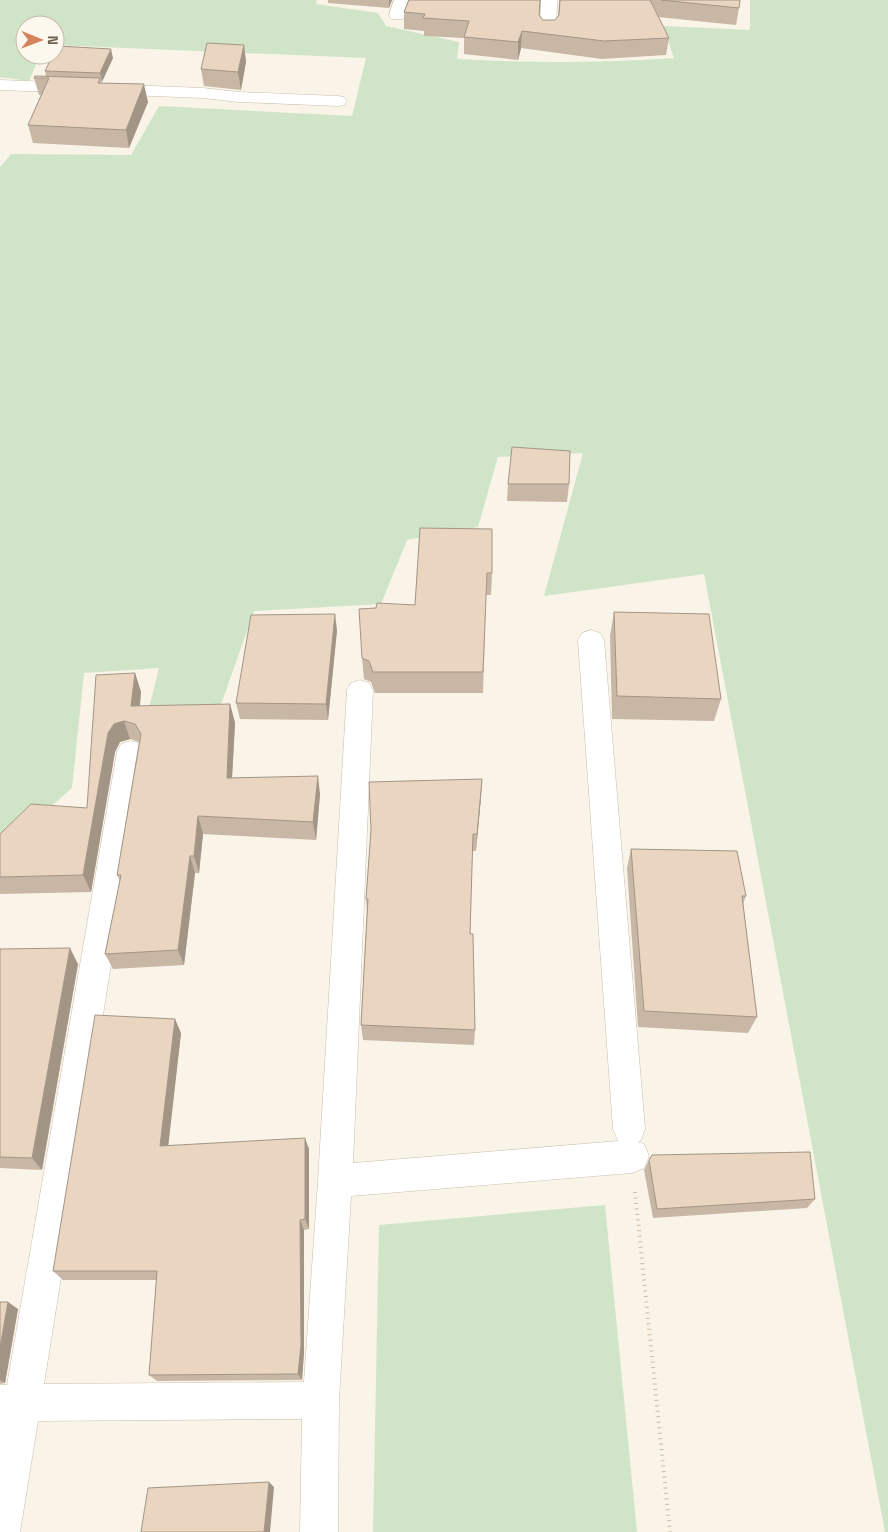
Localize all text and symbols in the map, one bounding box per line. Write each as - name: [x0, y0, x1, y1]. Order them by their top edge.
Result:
- north arrow: [15, 15, 65, 65]
- text: N: [44, 35, 62, 45]

